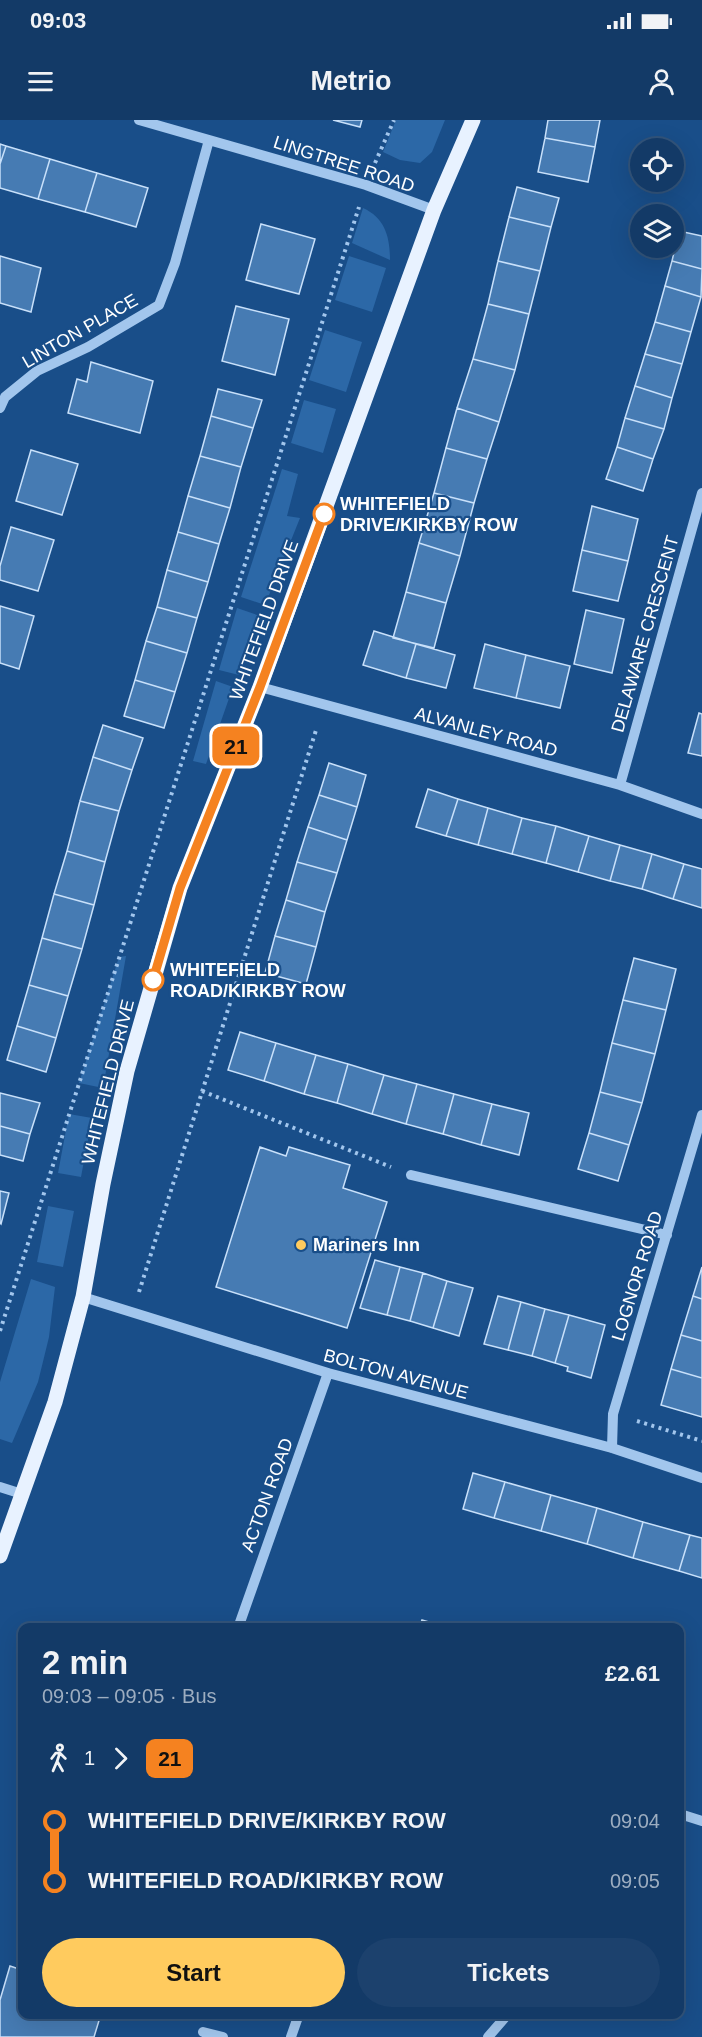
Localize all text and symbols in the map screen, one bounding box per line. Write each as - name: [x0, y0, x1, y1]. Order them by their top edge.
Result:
- text: 09:03: [30, 8, 86, 33]
- icon: menu: [24, 65, 57, 98]
- icon: person: [645, 65, 678, 98]
- text: Metrio: [311, 66, 392, 96]
- street label: LINGTREE ROAD: [271, 132, 417, 196]
- map controls: [630, 138, 684, 258]
- button: locate: [630, 138, 684, 192]
- button: layers: [630, 204, 684, 258]
- street label: LINTON PLACE: [19, 290, 141, 372]
- place label: WHITEFIELD DRIVE/KIRKBY ROW: [340, 494, 518, 535]
- marker: WHITEFIELD DRIVE/KIRKBY ROW: [313, 503, 335, 525]
- street label: DELAWARE CRESCENT: [607, 533, 683, 735]
- street label: WHITEFIELD DRIVE: [226, 537, 302, 703]
- street label: ALVANLEY ROAD: [412, 703, 560, 761]
- line badge: 21: [209, 726, 263, 766]
- text: 21: [224, 735, 248, 758]
- place label: WHITEFIELD ROAD/KIRKBY ROW: [170, 960, 346, 1001]
- marker: WHITEFIELD ROAD/KIRKBY ROW: [142, 969, 164, 991]
- street label: WHITEFIELD DRIVE: [78, 998, 138, 1166]
- street label: LOGNOR ROAD: [608, 1209, 666, 1343]
- place label: Mariners Inn: [313, 1235, 420, 1255]
- marker: Mariners Inn: [294, 1238, 308, 1252]
- street label: BOLTON AVENUE: [321, 1345, 471, 1403]
- street label: ACTON ROAD: [237, 1435, 297, 1555]
- text: 2 min: [42, 1644, 128, 1681]
- text: £2.61: [605, 1661, 660, 1686]
- text: 09:03 – 09:05 · Bus: [42, 1685, 217, 1707]
- icon: walk: [42, 1742, 75, 1775]
- icon: forward: [104, 1742, 137, 1775]
- text: 1: [84, 1747, 95, 1769]
- text: 21: [158, 1747, 181, 1770]
- text: WHITEFIELD DRIVE/KIRKBY ROW: [88, 1808, 446, 1833]
- text: 09:04: [610, 1810, 660, 1832]
- text: WHITEFIELD ROAD/KIRKBY ROW: [88, 1868, 443, 1893]
- text: 09:05: [610, 1870, 660, 1892]
- button: Start: [42, 1938, 345, 2007]
- button: Tickets: [357, 1938, 660, 2007]

